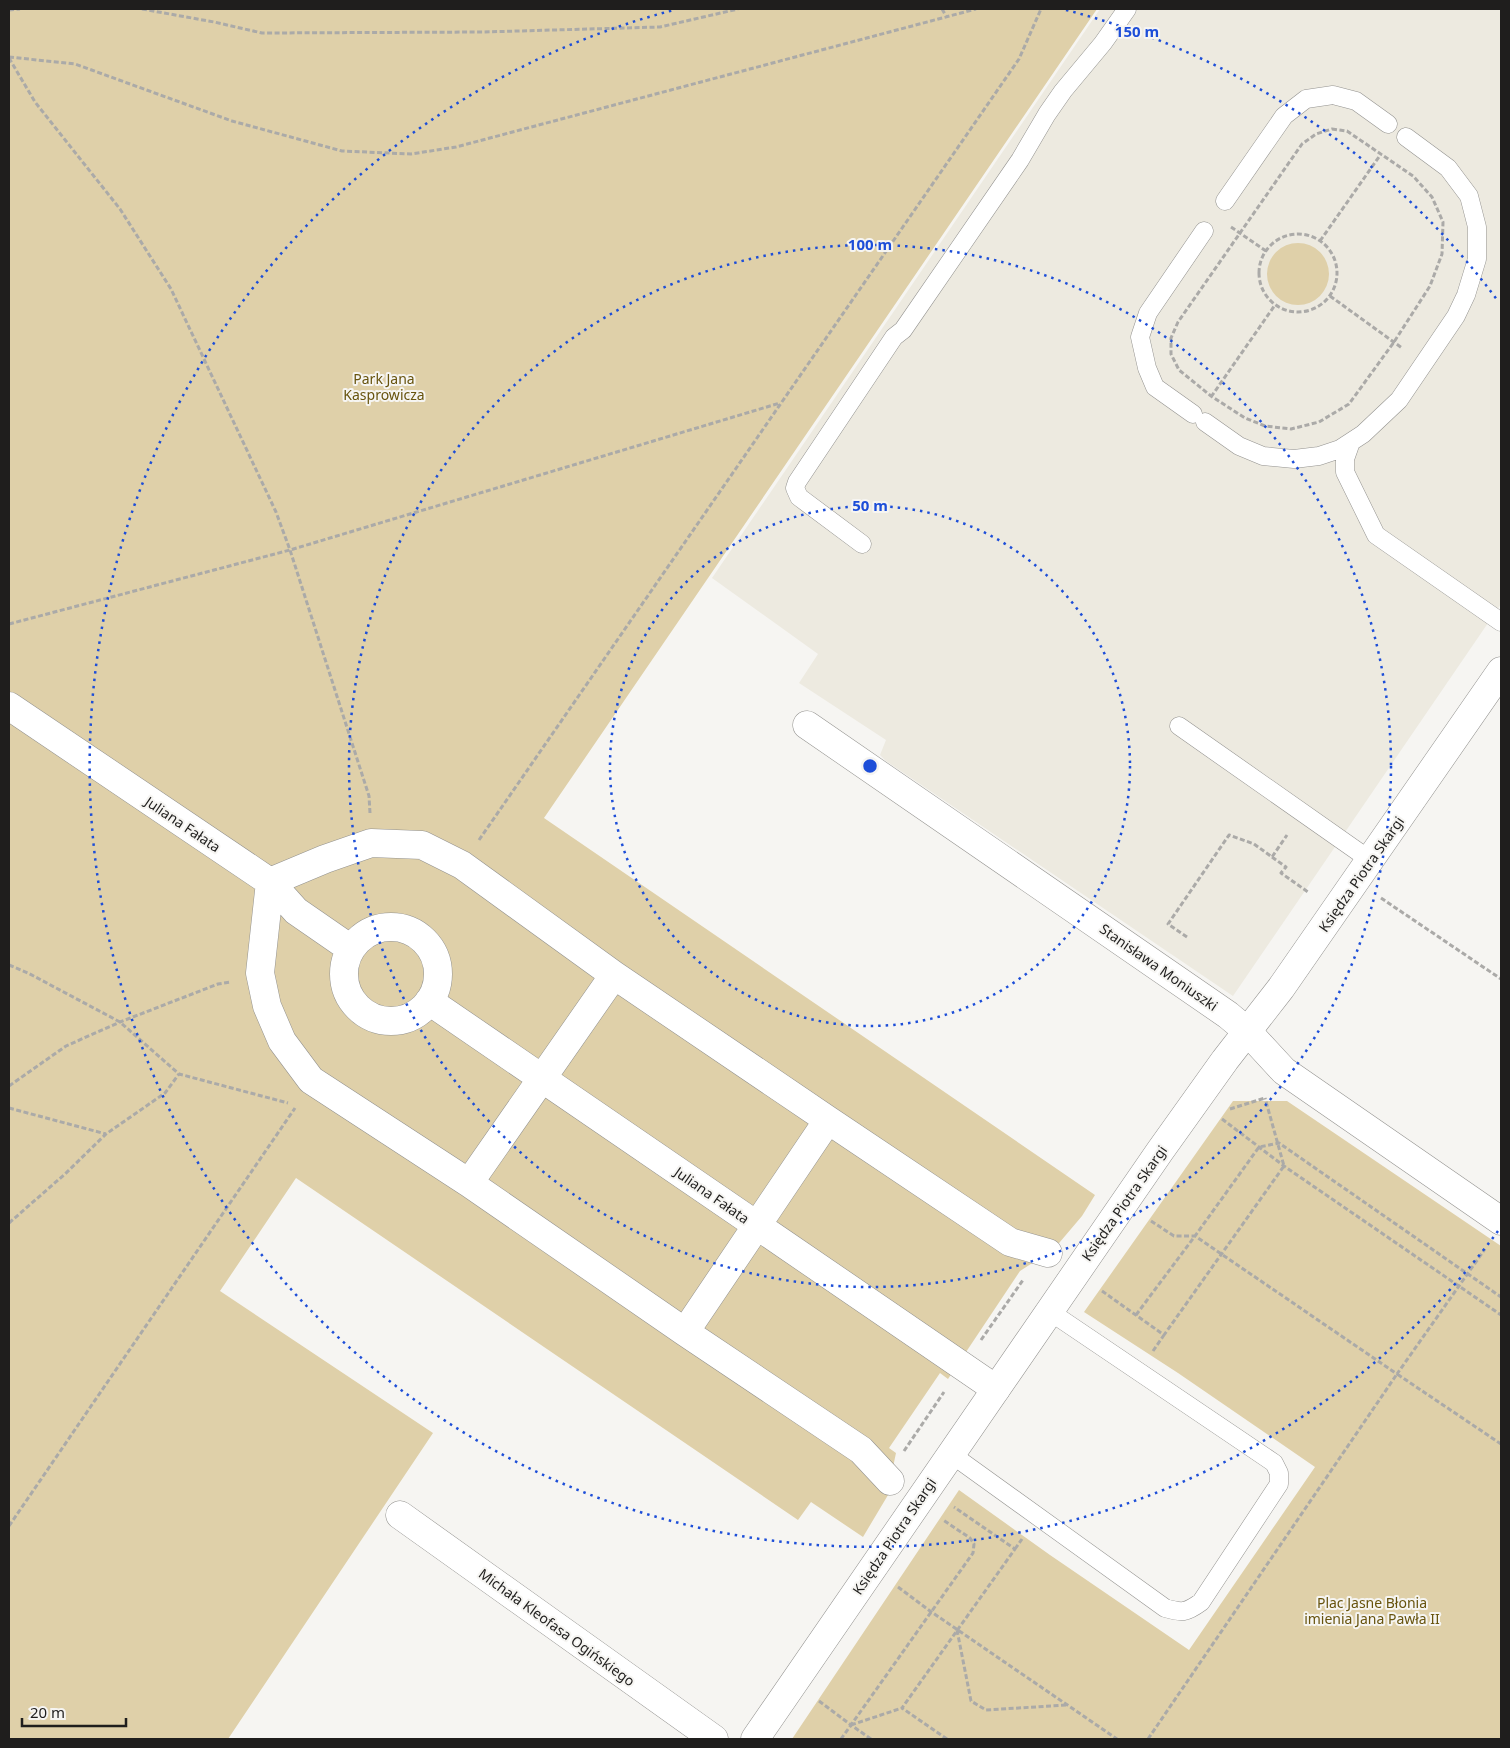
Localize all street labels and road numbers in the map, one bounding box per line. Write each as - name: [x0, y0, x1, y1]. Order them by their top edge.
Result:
- street label: Juliana Fałata: [140, 791, 224, 856]
- street label: Księdza Piotra Skargi: [1314, 812, 1408, 936]
- street label: Stanisława Moniuszki: [1096, 919, 1222, 1015]
- street label: Księdza Piotra Skargi: [1077, 1141, 1171, 1265]
- street label: Juliana Fałata: [669, 1161, 753, 1228]
- street label: Księdza Piotra Skargi: [848, 1474, 940, 1598]
- street label: Michała Kleofasa Ogińskiego: [475, 1564, 639, 1690]

